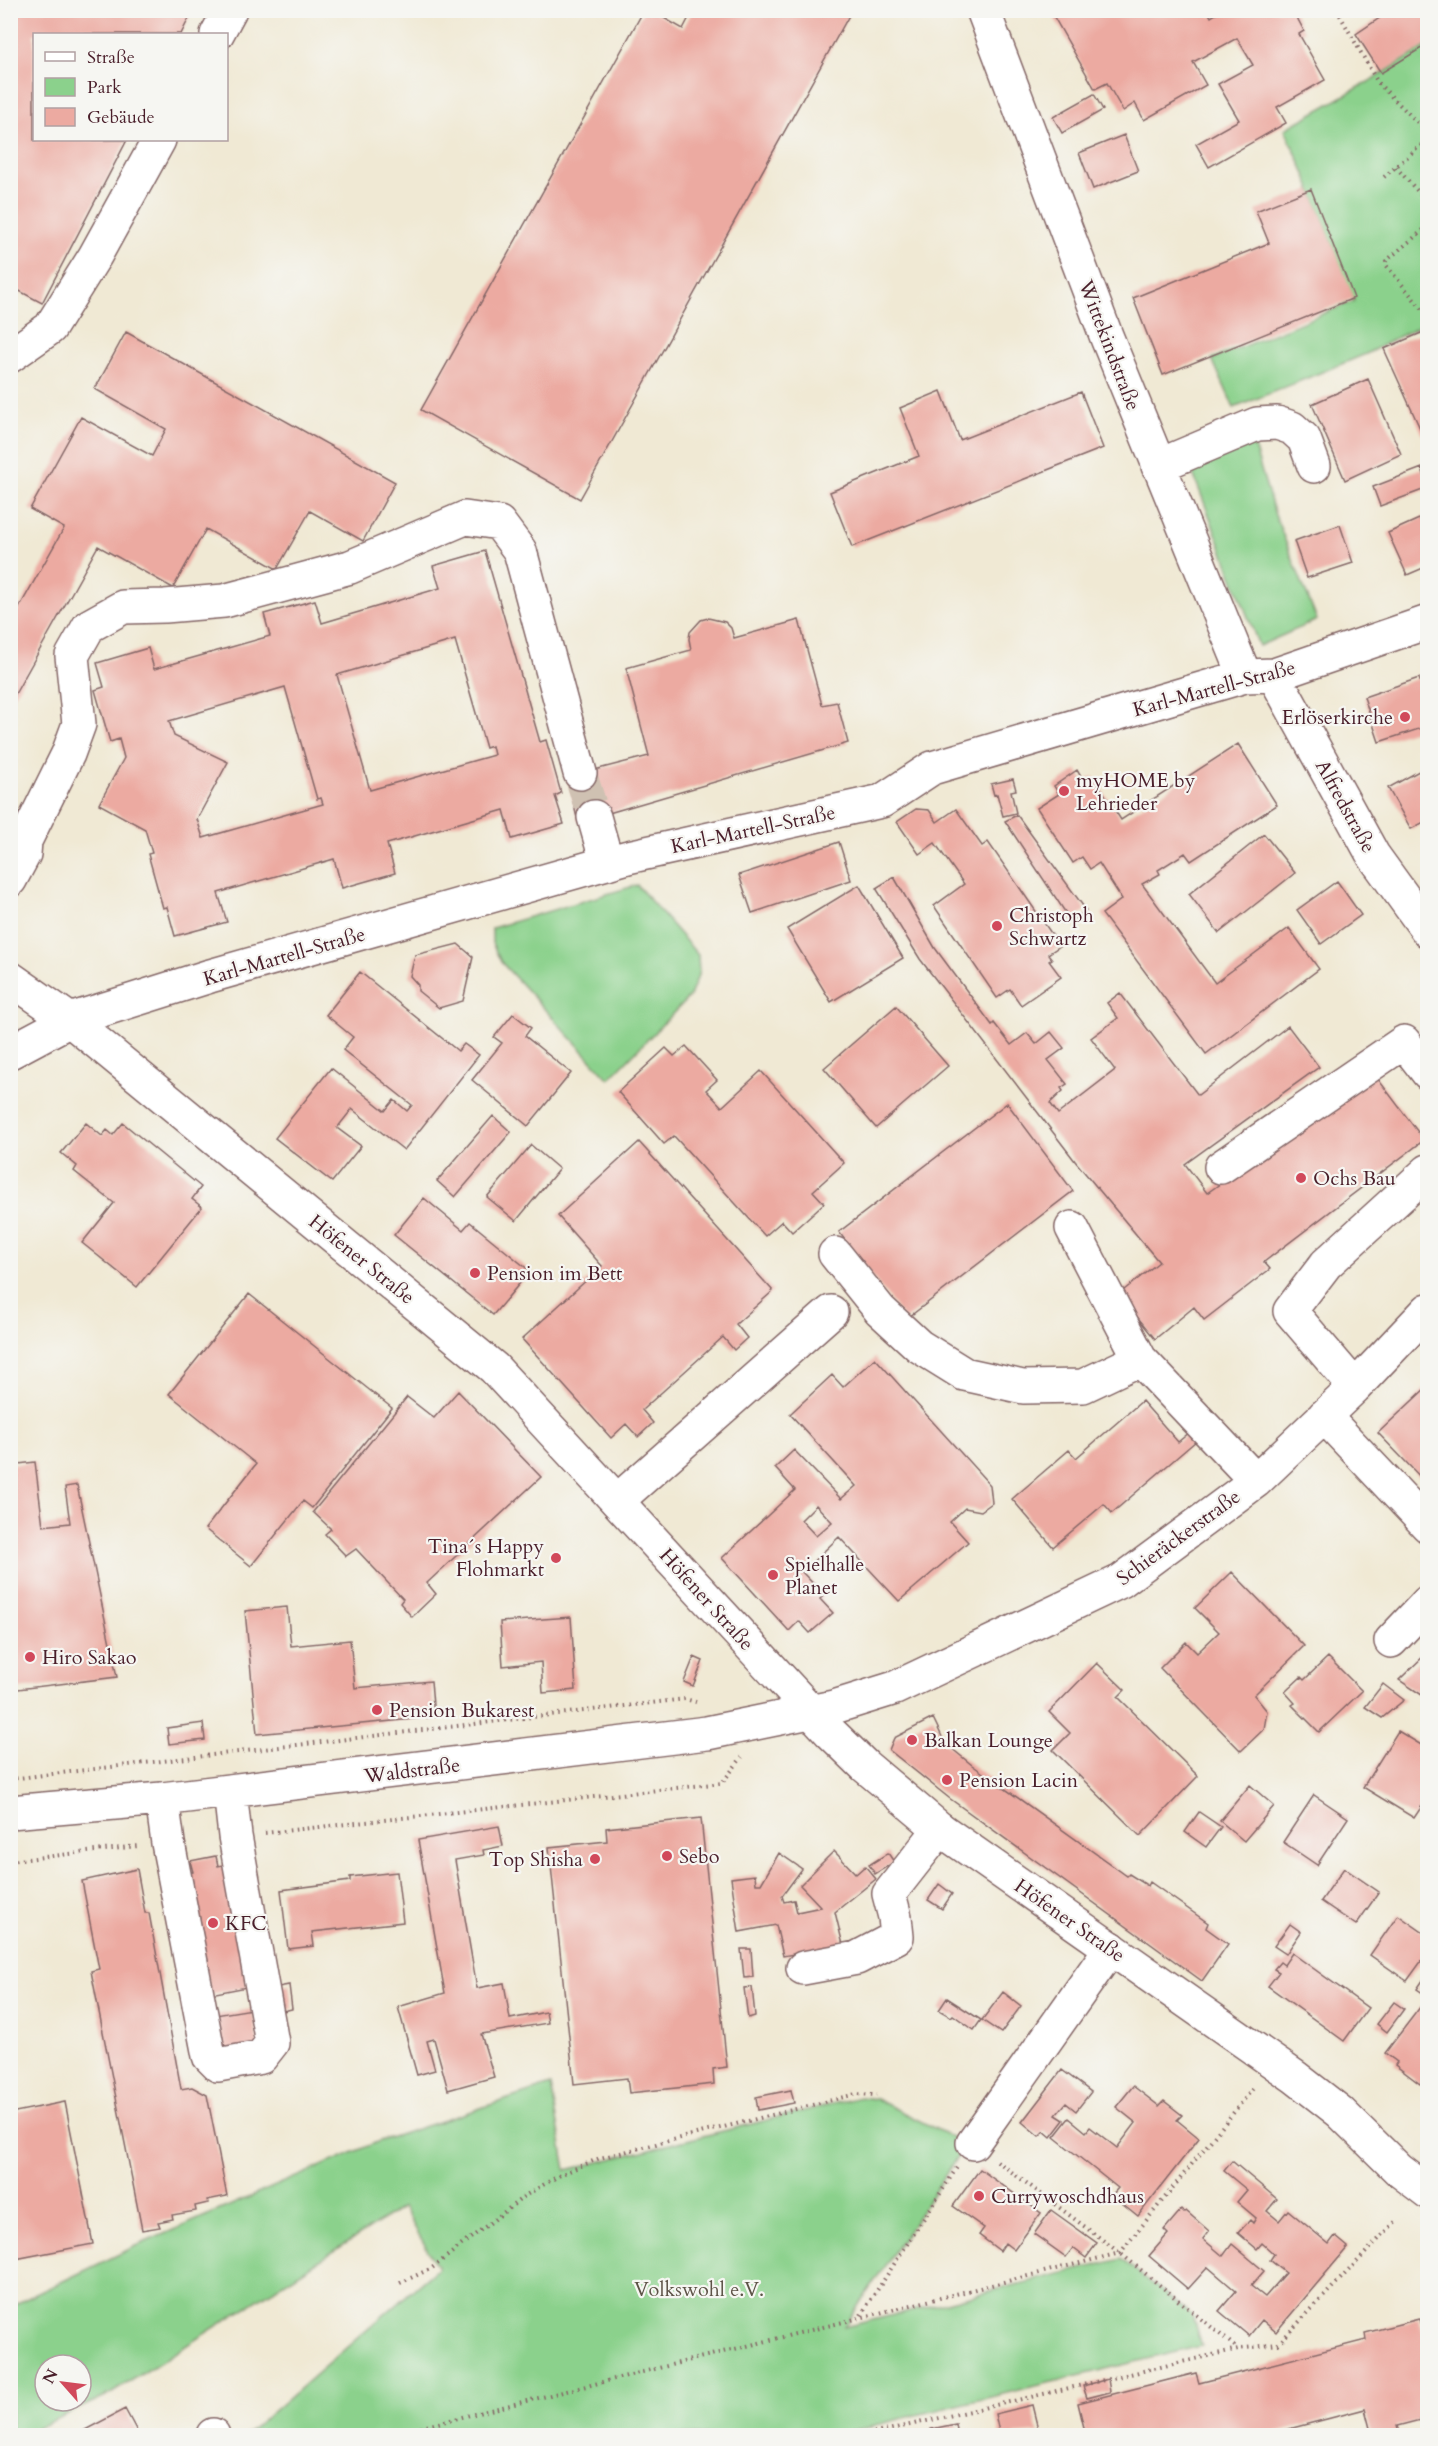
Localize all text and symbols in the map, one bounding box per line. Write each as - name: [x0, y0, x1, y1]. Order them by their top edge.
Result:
- legend: [33, 33, 228, 141]
- text: Straße: [87, 45, 135, 70]
- text: Park: [87, 75, 122, 100]
- text: Gebäude: [87, 105, 155, 130]
- street label: Wittekindstraße: [1072, 275, 1147, 414]
- street label: Karl-Martell-Straße: [1130, 654, 1298, 723]
- place label: Erlöserkirche: [1282, 704, 1393, 731]
- marker: Erlöserkirche: [1398, 710, 1412, 724]
- street label: Alfredstraße: [1309, 755, 1382, 858]
- place label: myHOME by Lehrieder: [1076, 767, 1196, 817]
- marker: myHOME by Lehrieder: [1057, 784, 1071, 798]
- street label: Karl-Martell-Straße: [668, 799, 838, 860]
- place label: Christoph Schwartz: [1009, 902, 1094, 952]
- marker: Christoph Schwartz: [990, 919, 1004, 933]
- street label: Karl-Martell-Straße: [200, 920, 368, 993]
- place label: Ochs Bau: [1313, 1165, 1396, 1192]
- marker: Ochs Bau: [1294, 1171, 1308, 1185]
- street label: Höfener Straße: [303, 1208, 420, 1311]
- place label: Pension im Bett: [487, 1260, 623, 1287]
- marker: Pension im Bett: [468, 1266, 482, 1280]
- street label: Schieräckerstraße: [1111, 1483, 1246, 1592]
- place label: Tina´s Happy Flohmarkt: [428, 1533, 545, 1583]
- street label: Höfener Straße: [653, 1542, 760, 1656]
- marker: Tina´s Happy Flohmarkt: [549, 1551, 563, 1565]
- place label: Spielhalle Planet: [785, 1551, 864, 1601]
- marker: Spielhalle Planet: [766, 1568, 780, 1582]
- place label: Hiro Sakao: [42, 1644, 137, 1671]
- marker: Hiro Sakao: [23, 1650, 37, 1664]
- place label: Pension Bukarest: [389, 1697, 535, 1724]
- marker: Pension Bukarest: [370, 1703, 384, 1717]
- place label: Balkan Lounge: [924, 1727, 1053, 1754]
- marker: Balkan Lounge: [905, 1733, 919, 1747]
- street label: Waldstraße: [362, 1751, 462, 1790]
- place label: Pension Lacin: [959, 1767, 1079, 1794]
- marker: Pension Lacin: [940, 1773, 954, 1787]
- place label: Sebo: [679, 1843, 720, 1870]
- place label: Top Shisha: [489, 1846, 583, 1873]
- marker: Sebo: [660, 1849, 674, 1863]
- marker: Top Shisha: [588, 1852, 602, 1866]
- street label: Höfener Straße: [1009, 1872, 1130, 1968]
- place label: KFC: [225, 1910, 267, 1937]
- marker: KFC: [206, 1916, 220, 1930]
- place label: Currywoschdhaus: [991, 2183, 1144, 2210]
- marker: Currywoschdhaus: [972, 2189, 986, 2203]
- park label: Volkswohl e.V.: [634, 2276, 764, 2303]
- north arrow: [33, 2353, 93, 2413]
- text: N: [38, 2365, 64, 2388]

